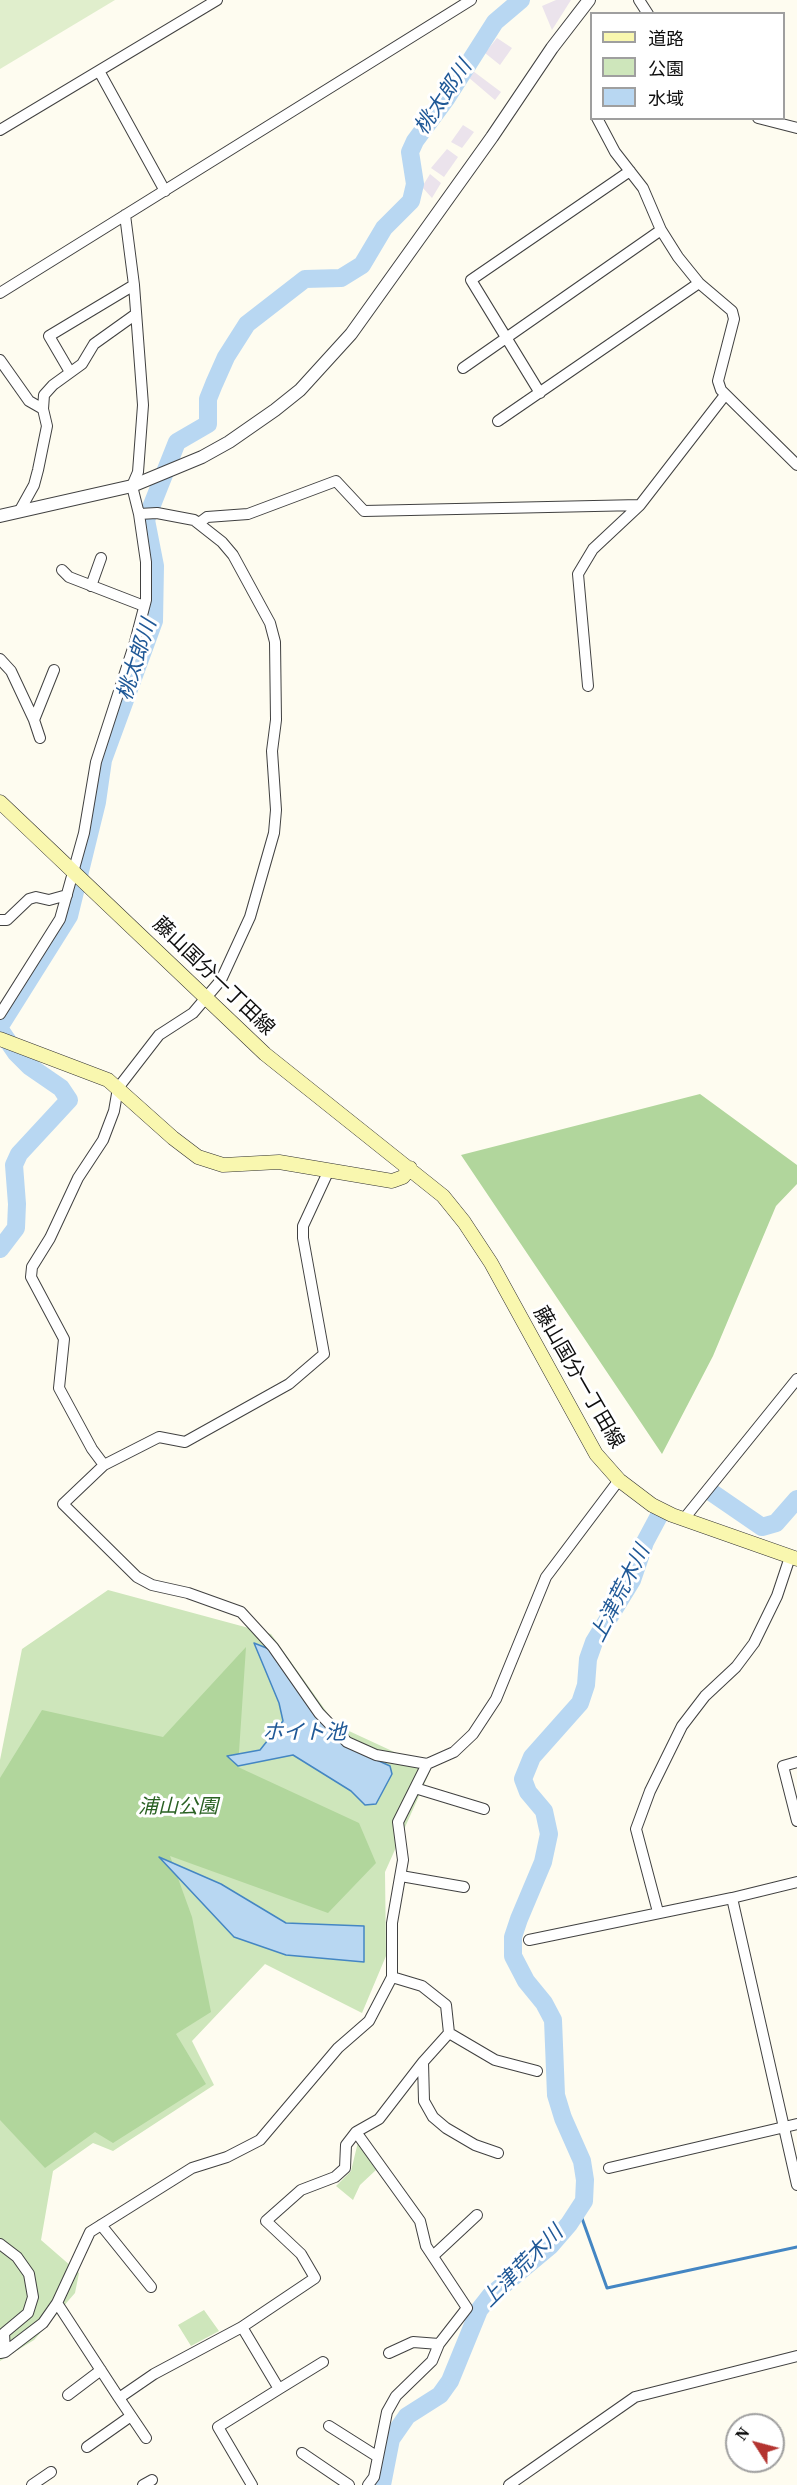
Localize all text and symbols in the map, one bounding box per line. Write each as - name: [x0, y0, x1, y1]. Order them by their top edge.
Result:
- legend: [590, 12, 785, 120]
- text: 道路: [648, 26, 684, 51]
- water label: 桃太郎川: [410, 56, 478, 140]
- text: 公園: [648, 56, 684, 81]
- text: 水域: [648, 86, 684, 111]
- water label: 桃太郎川: [113, 616, 163, 704]
- street label: 藤山国分一丁田線: [147, 913, 279, 1041]
- street label: 藤山国分一丁田線: [528, 1303, 628, 1453]
- water label: 上津荒木川: [586, 1542, 656, 1646]
- water label: ホイト池: [262, 1721, 346, 1747]
- park label: 浦山公園: [138, 1796, 218, 1820]
- water label: 上津荒木川: [477, 2221, 569, 2313]
- north arrow: [725, 2413, 785, 2473]
- text: N: [730, 2422, 754, 2445]

